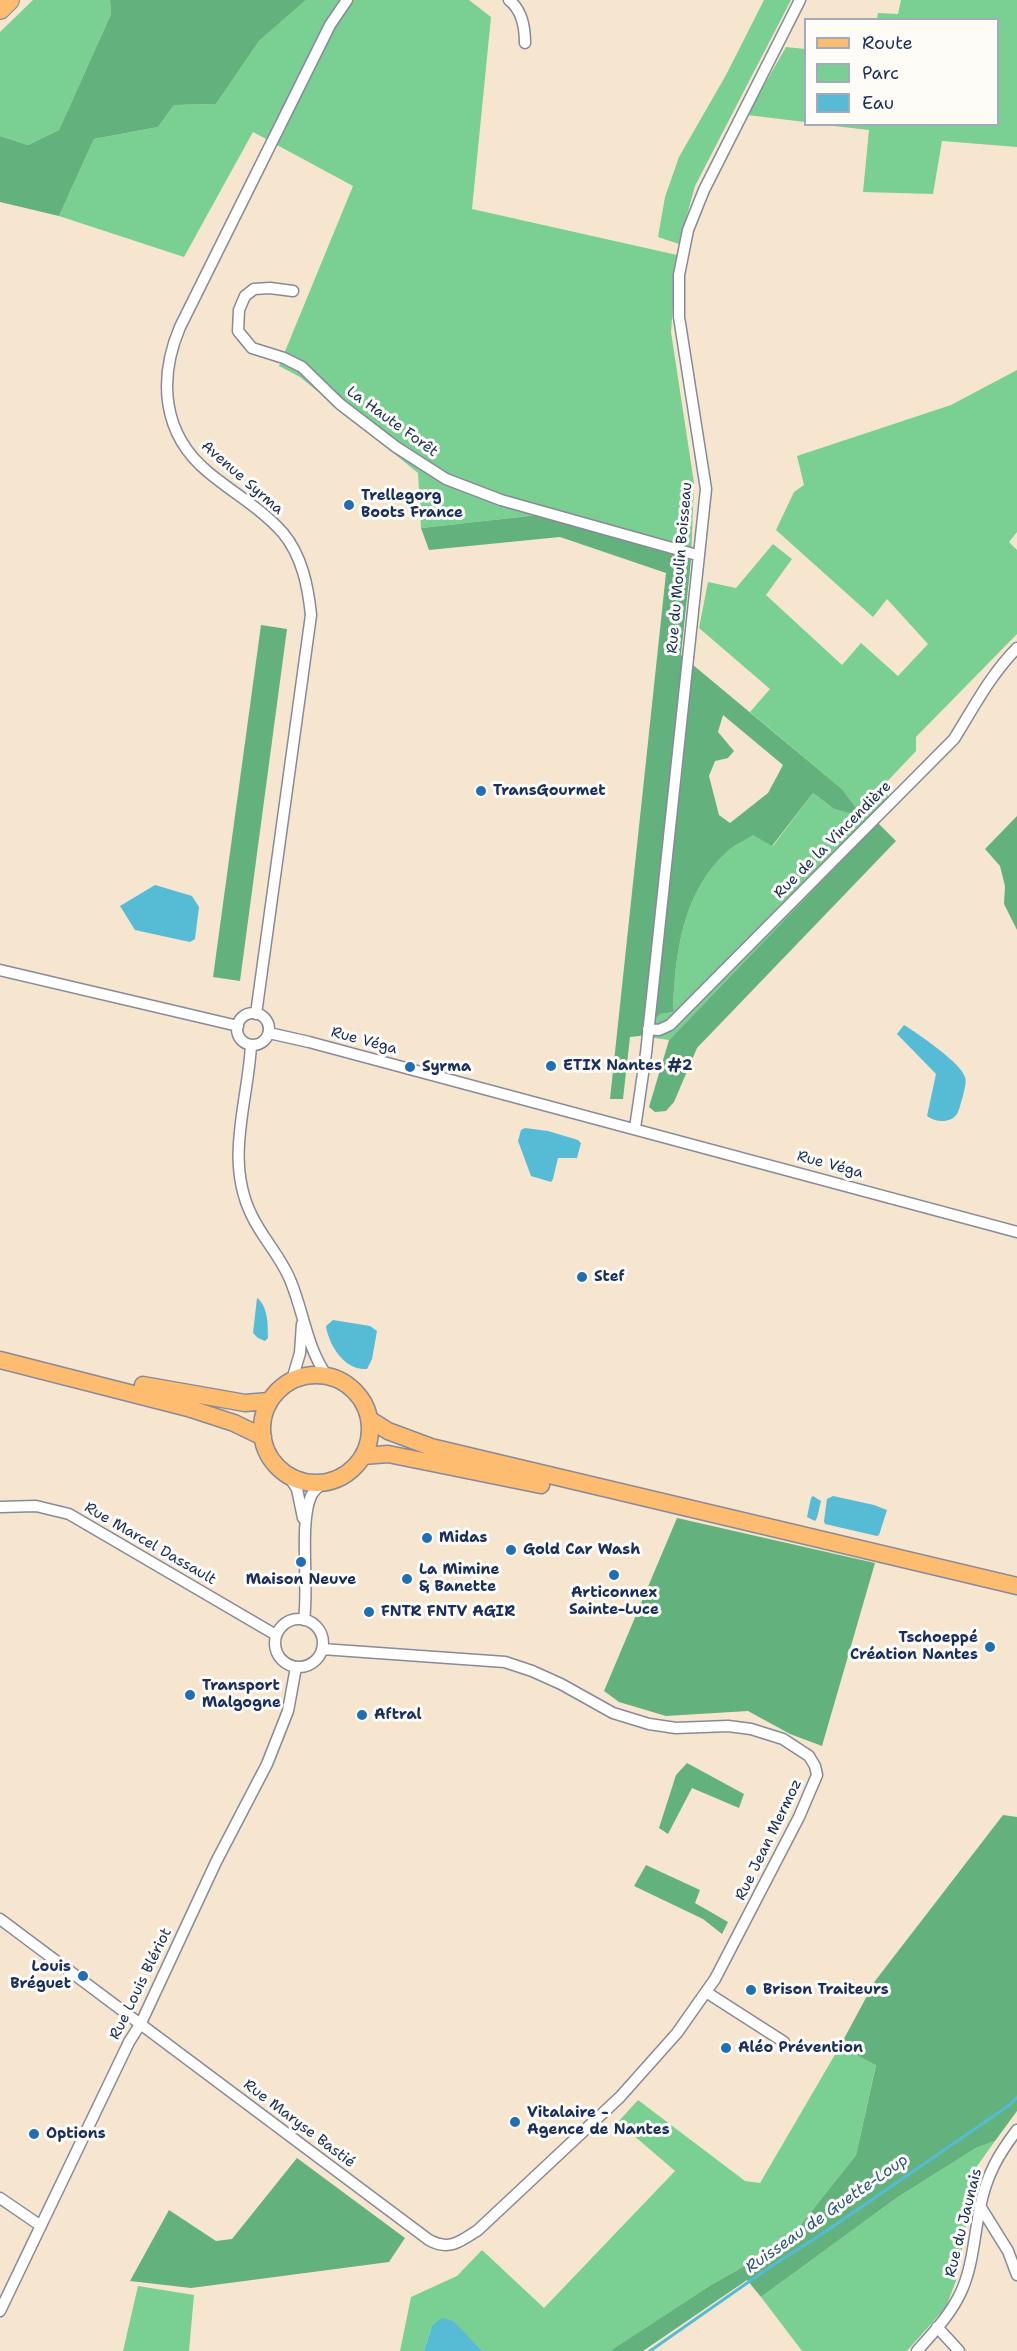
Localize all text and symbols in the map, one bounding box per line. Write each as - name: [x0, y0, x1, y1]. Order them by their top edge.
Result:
- legend: [804, 18, 999, 126]
- text: Route: [862, 31, 913, 55]
- text: Parc: [862, 61, 899, 85]
- text: Eau: [862, 91, 894, 115]
- street label: La Haute Forêt: [343, 383, 441, 461]
- street label: Avenue Syrma: [197, 437, 287, 519]
- street label: Rue du Moulin Boisseau: [664, 481, 696, 655]
- place label: Trellegorg Boots France: [361, 487, 463, 522]
- marker: Trellegorg Boots France: [342, 498, 356, 512]
- street label: Rue de la Vincendière: [771, 778, 895, 902]
- place label: TransGourmet: [493, 782, 606, 800]
- marker: TransGourmet: [474, 784, 488, 798]
- street label: Rue Véga: [329, 1024, 399, 1058]
- place label: ETIX Nantes #2: [563, 1057, 693, 1075]
- place label: Syrma: [422, 1058, 471, 1076]
- marker: ETIX Nantes #2: [544, 1059, 558, 1073]
- marker: Syrma: [403, 1060, 417, 1074]
- street label: Rue Véga: [795, 1148, 865, 1182]
- place label: Stef: [594, 1268, 625, 1286]
- marker: Stef: [575, 1270, 589, 1284]
- street label: Rue Marcel Dassault: [81, 1499, 219, 1589]
- place label: Midas: [439, 1529, 487, 1547]
- marker: Midas: [420, 1531, 434, 1545]
- place label: Gold Car Wash: [523, 1541, 640, 1559]
- marker: Gold Car Wash: [504, 1543, 518, 1557]
- marker: Maison Neuve: [294, 1555, 308, 1569]
- place label: La Mimine & Banette: [419, 1561, 499, 1596]
- marker: Articonnex Sainte-Luce: [607, 1568, 621, 1582]
- place label: Maison Neuve: [246, 1571, 356, 1589]
- marker: La Mimine & Banette: [400, 1572, 414, 1586]
- place label: Articonnex Sainte-Luce: [569, 1584, 659, 1619]
- place label: FNTR FNTV AGIR: [381, 1603, 515, 1621]
- marker: FNTR FNTV AGIR: [362, 1605, 376, 1619]
- place label: Tschoeppé Création Nantes: [850, 1629, 978, 1664]
- marker: Tschoeppé Création Nantes: [983, 1640, 997, 1654]
- place label: Transport Malgogne: [202, 1677, 281, 1712]
- marker: Transport Malgogne: [183, 1688, 197, 1702]
- place label: Aftral: [374, 1706, 422, 1724]
- marker: Aftral: [355, 1708, 369, 1722]
- street label: Rue Jean Mermoz: [732, 1776, 806, 1904]
- street label: Rue Louis Blériot: [106, 1925, 176, 2043]
- place label: Louis Bréguet: [10, 1958, 71, 1993]
- marker: Louis Bréguet: [76, 1969, 90, 1983]
- place label: Brison Traiteurs: [763, 1981, 889, 1999]
- marker: Brison Traiteurs: [744, 1983, 758, 1997]
- place label: Aléo Prévention: [738, 2039, 863, 2057]
- marker: Aléo Prévention: [719, 2041, 733, 2055]
- street label: Rue Maryse Bastié: [239, 2076, 359, 2172]
- place label: Vitalaire - Agence de Nantes: [527, 2104, 670, 2139]
- marker: Vitalaire - Agence de Nantes: [508, 2115, 522, 2129]
- place label: Options: [46, 2125, 106, 2143]
- marker: Options: [27, 2127, 41, 2141]
- water label: Ruisseau de Guette-Loup: [742, 2151, 912, 2277]
- street label: Rue du Jaunais: [942, 2167, 986, 2279]

